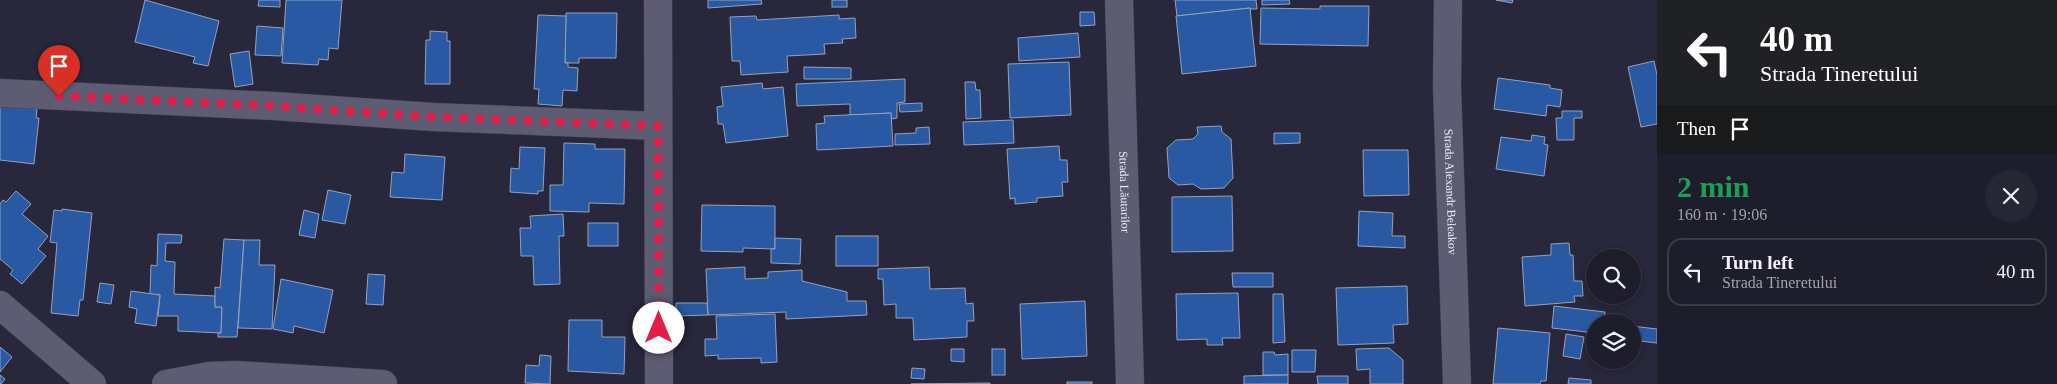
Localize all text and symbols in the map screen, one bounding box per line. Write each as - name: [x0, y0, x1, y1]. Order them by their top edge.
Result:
- icon: left: [1677, 20, 1742, 85]
- text: 40 m: [1760, 20, 1833, 59]
- pin: [38, 45, 80, 96]
- icon: arrive: [45, 52, 73, 80]
- text: Strada Tineretului: [1760, 61, 1918, 86]
- icon: arrive: [1726, 115, 1754, 143]
- text: Then: [1677, 118, 1716, 139]
- street label: Strada Alexandr Beleakov: [1441, 129, 1460, 255]
- street label: Strada Lăutarilor: [1116, 151, 1133, 233]
- text: 2 min: [1677, 170, 1750, 203]
- button: close: [1985, 170, 2037, 222]
- text: 160 m · 19:06: [1677, 206, 1767, 223]
- map controls: [1586, 249, 1641, 369]
- button: search: [1586, 249, 1641, 304]
- text: Turn left: [1722, 252, 1794, 273]
- icon: left: [1679, 258, 1707, 286]
- text: 40 m: [1996, 261, 2035, 282]
- text: Strada Tineretului: [1722, 274, 1837, 291]
- position arrow: [632, 301, 684, 353]
- button: layers: [1586, 314, 1641, 369]

